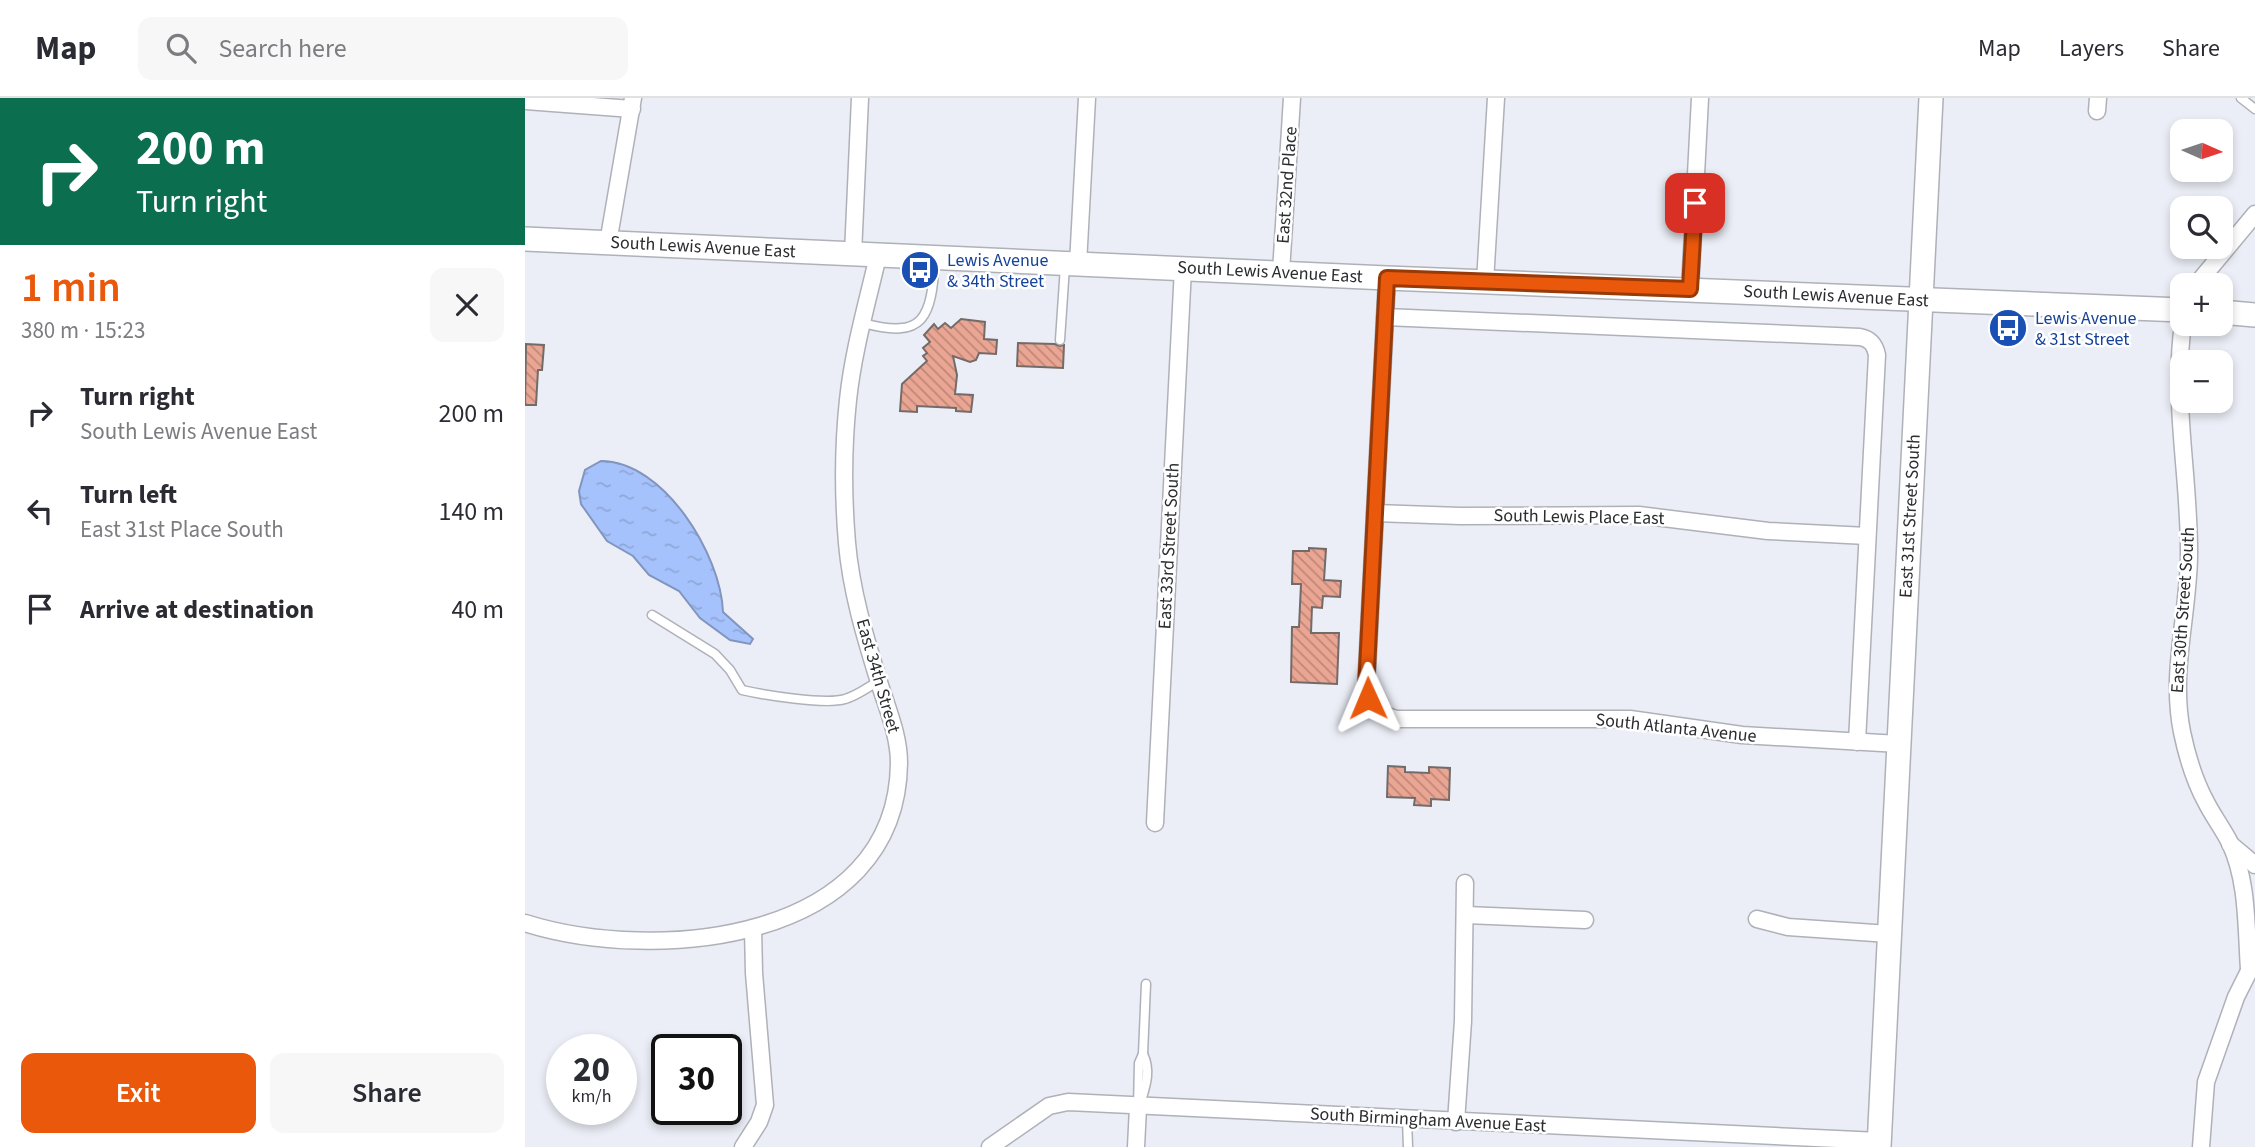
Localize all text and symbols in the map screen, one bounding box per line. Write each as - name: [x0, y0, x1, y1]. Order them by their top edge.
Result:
- search box: [138, 17, 628, 80]
- text: Map: [35, 25, 96, 72]
- icon: search: [162, 29, 200, 67]
- text: Search here: [218, 30, 347, 67]
- text: Map: [1978, 31, 2021, 66]
- text: Layers: [2059, 31, 2124, 66]
- text: Share: [2162, 31, 2220, 66]
- text: 200 m: [136, 114, 265, 184]
- north arrow: [2170, 119, 2233, 182]
- map controls: [2170, 119, 2233, 413]
- icon: right: [21, 126, 112, 217]
- street label: East 32nd Place: [1270, 126, 1304, 244]
- pin: [1665, 173, 1725, 233]
- text: Turn right: [136, 179, 267, 225]
- icon: arrive: [1676, 184, 1714, 222]
- button: search: [2170, 196, 2233, 259]
- street label: South Lewis Avenue East: [610, 230, 796, 264]
- place label: Lewis Avenue & 34th Street: [947, 248, 1049, 294]
- bus stop icon: Lewis Avenue & 34th Street: [899, 249, 941, 291]
- street label: South Lewis Avenue East: [1177, 255, 1363, 289]
- text: 1 min: [21, 258, 121, 318]
- button: close: [430, 268, 504, 342]
- button: +: [2170, 273, 2233, 336]
- street label: South Lewis Avenue East: [1743, 279, 1929, 313]
- place label: Lewis Avenue & 31st Street: [2035, 306, 2137, 352]
- bus stop icon: Lewis Avenue & 31st Street: [1987, 307, 2029, 349]
- text: 380 m · 15:23: [21, 314, 145, 347]
- button: −: [2170, 350, 2233, 413]
- text: Turn right: [80, 378, 195, 415]
- icon: right: [21, 394, 59, 432]
- text: 200 m: [438, 395, 504, 432]
- text: South Lewis Avenue East: [80, 415, 317, 448]
- street label: East 31st Street South: [1893, 433, 1927, 599]
- street label: East 33rd Street South: [1152, 462, 1186, 630]
- text: Turn left: [80, 476, 177, 513]
- icon: left: [21, 492, 59, 530]
- text: 140 m: [438, 493, 504, 530]
- street label: South Lewis Place East: [1493, 503, 1665, 531]
- text: East 31st Place South: [80, 513, 284, 546]
- street label: East 30th Street South: [2165, 526, 2201, 694]
- icon: arrive: [21, 590, 59, 628]
- text: Arrive at destination: [80, 591, 314, 628]
- text: 40 m: [451, 591, 504, 628]
- street label: East 34th Street: [850, 616, 906, 736]
- position arrow: [1331, 661, 1405, 735]
- street label: South Atlanta Avenue: [1594, 707, 1758, 749]
- speed limit sign: 30: [651, 1034, 742, 1125]
- text: 20: [573, 1045, 610, 1095]
- button: Exit: [21, 1053, 256, 1133]
- button: Share: [270, 1053, 504, 1133]
- text: km/h: [572, 1084, 611, 1109]
- street label: South Birmingham Avenue East: [1309, 1101, 1547, 1139]

